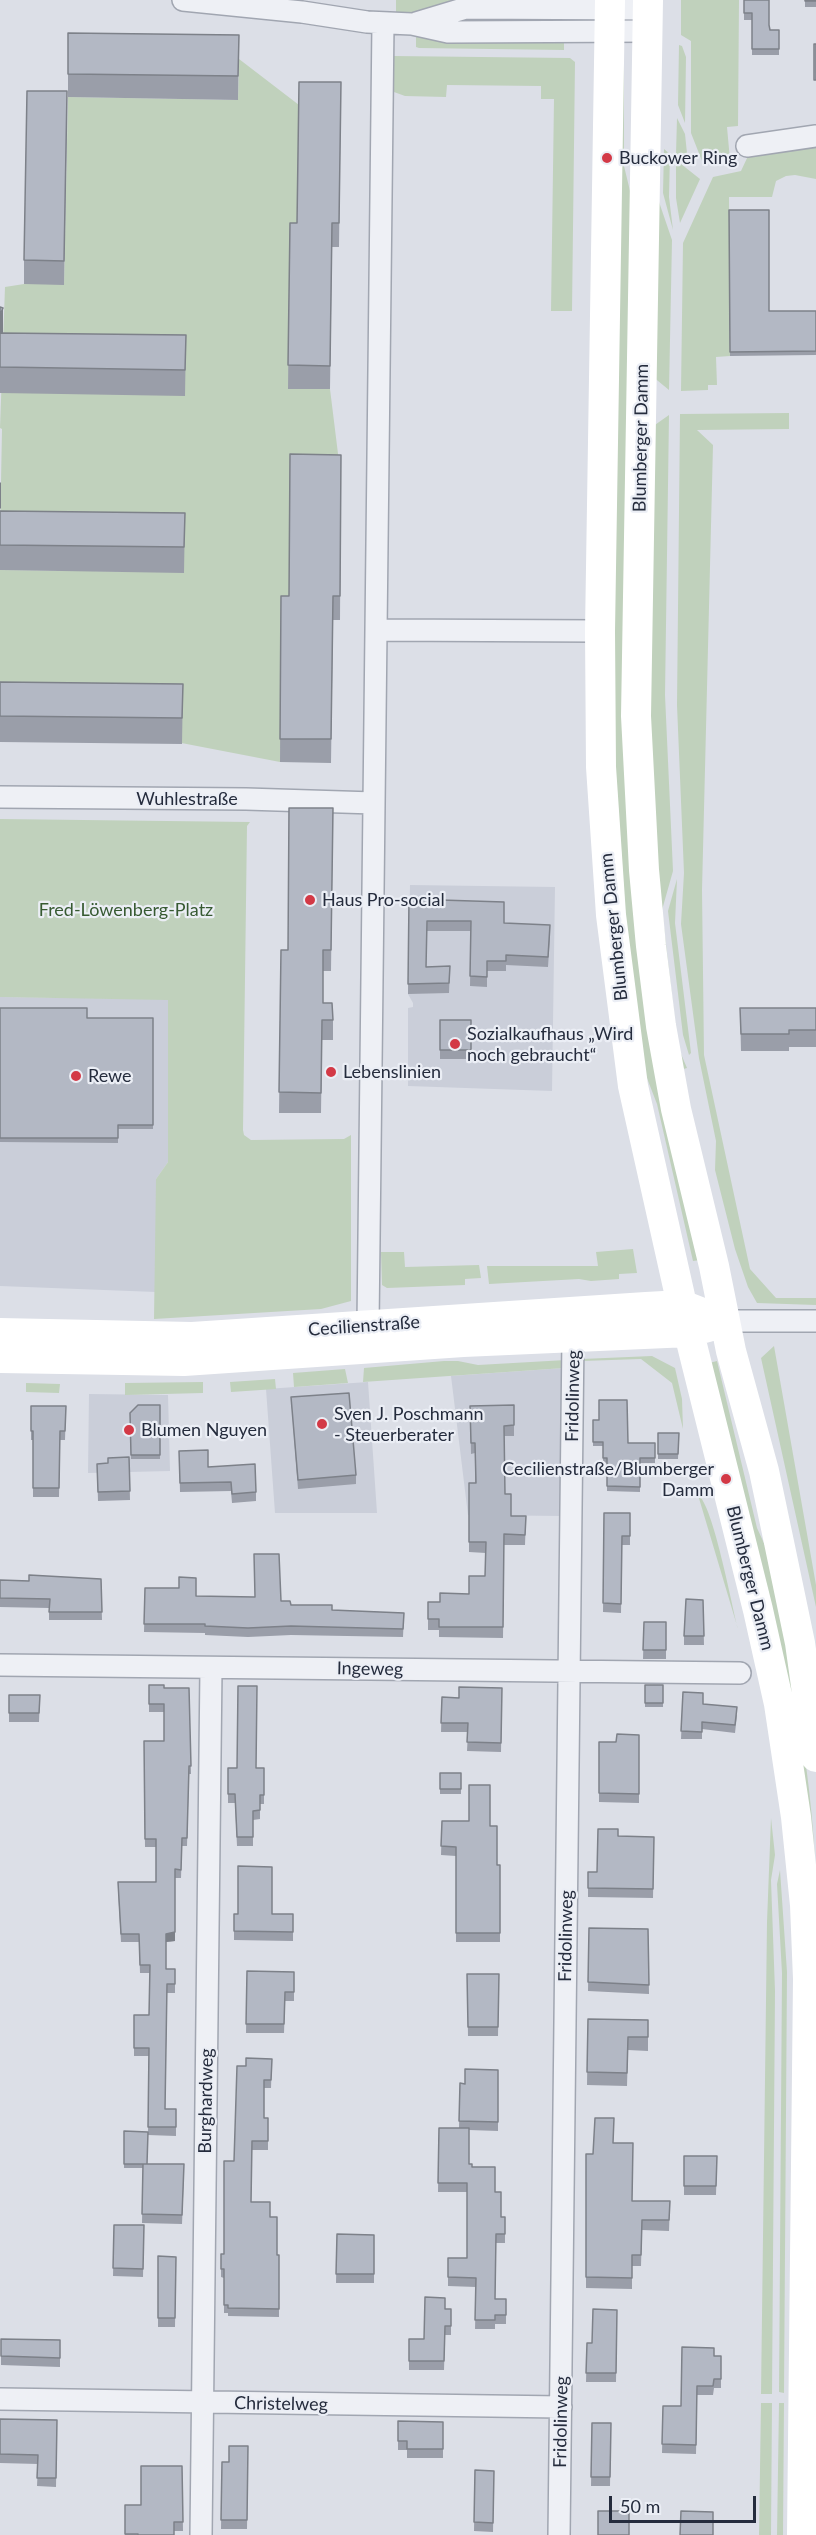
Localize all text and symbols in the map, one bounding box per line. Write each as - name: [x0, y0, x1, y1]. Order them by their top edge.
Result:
- place label: Buckower Ring: [619, 147, 737, 169]
- marker: Buckower Ring: [600, 151, 614, 165]
- street label: Blumberger Damm: [629, 364, 653, 512]
- street label: Wuhlestraße: [136, 788, 238, 810]
- street label: Blumberger Damm: [596, 852, 632, 1002]
- place label: Haus Pro-social: [322, 889, 445, 911]
- marker: Haus Pro-social: [303, 893, 317, 907]
- park label: Fred-Löwenberg-Platz: [39, 899, 213, 921]
- place label: Sozialkaufhaus „Wird noch gebraucht“: [467, 1023, 633, 1066]
- marker: Sozialkaufhaus „Wird noch gebraucht“: [448, 1037, 462, 1051]
- place label: Lebenslinien: [343, 1061, 441, 1083]
- place label: Rewe: [88, 1065, 132, 1087]
- marker: Lebenslinien: [324, 1065, 338, 1079]
- marker: Rewe: [69, 1069, 83, 1083]
- street label: Cecilienstraße: [307, 1311, 421, 1341]
- street label: Fridolinweg: [561, 1350, 585, 1442]
- place label: Sven J. Poschmann - Steuerberater: [334, 1403, 484, 1446]
- marker: Sven J. Poschmann - Steuerberater: [315, 1417, 329, 1431]
- place label: Blumen Nguyen: [141, 1419, 267, 1441]
- marker: Blumen Nguyen: [122, 1423, 136, 1437]
- place label: Cecilienstraße/Blumberger Damm: [502, 1458, 714, 1500]
- marker: Cecilienstraße/Blumberger Damm: [719, 1472, 733, 1486]
- street label: Blumberger Damm: [722, 1503, 778, 1653]
- street label: Ingeweg: [337, 1658, 403, 1680]
- street label: Fridolinweg: [554, 1890, 578, 1982]
- street label: Burghardweg: [194, 2048, 218, 2154]
- street label: Fridolinweg: [549, 2376, 573, 2468]
- street label: Christelweg: [234, 2392, 328, 2416]
- scale bar: [612, 2484, 759, 2522]
- text: 50 m: [620, 2495, 660, 2517]

